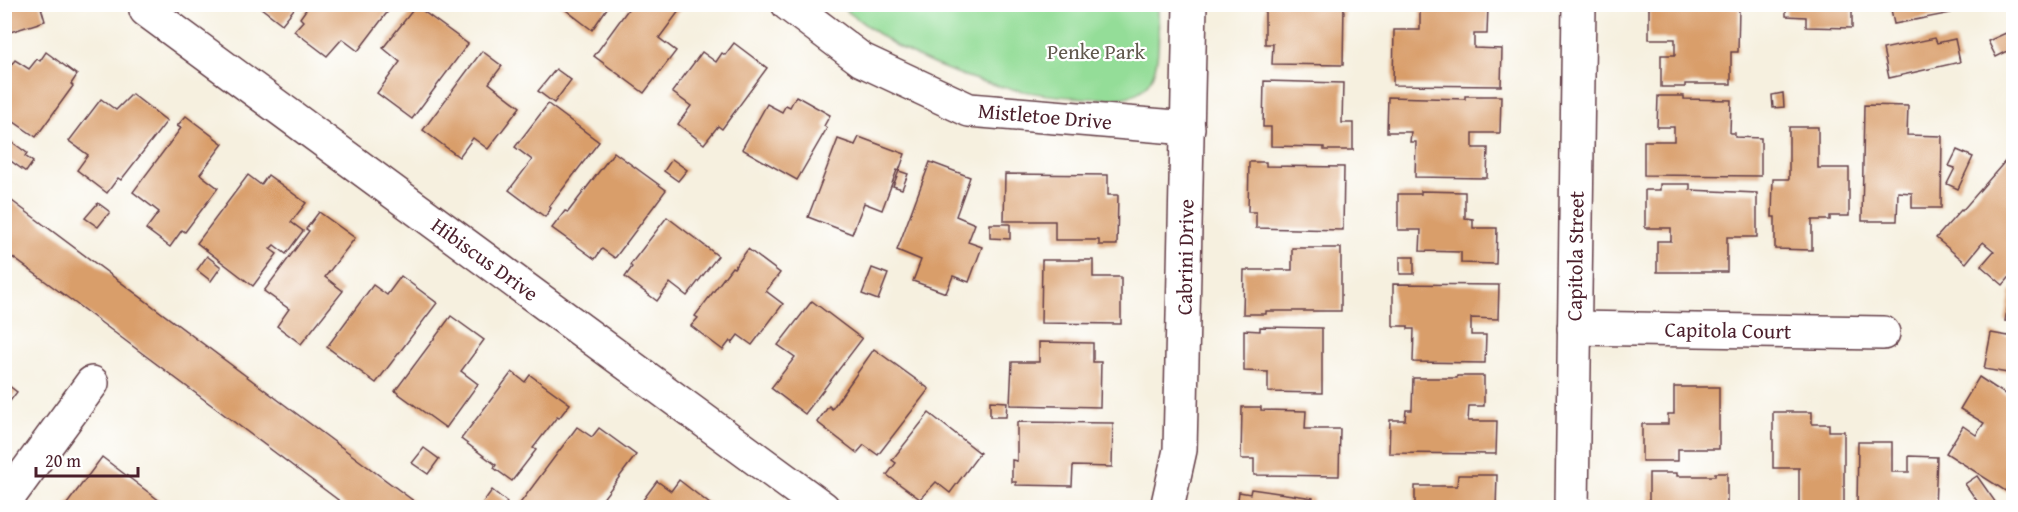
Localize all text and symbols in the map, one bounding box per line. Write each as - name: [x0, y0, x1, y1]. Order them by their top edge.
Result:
- park label: Penke Park: [1047, 36, 1145, 67]
- street label: Mistletoe Drive: [977, 95, 1113, 137]
- street label: Capitola Street: [1558, 190, 1592, 321]
- street label: Cabrini Drive: [1168, 198, 1202, 315]
- street label: Hibiscus Drive: [425, 210, 545, 309]
- street label: Capitola Court: [1664, 313, 1792, 347]
- scale bar: [36, 440, 138, 478]
- text: 20 m: [45, 447, 81, 474]

